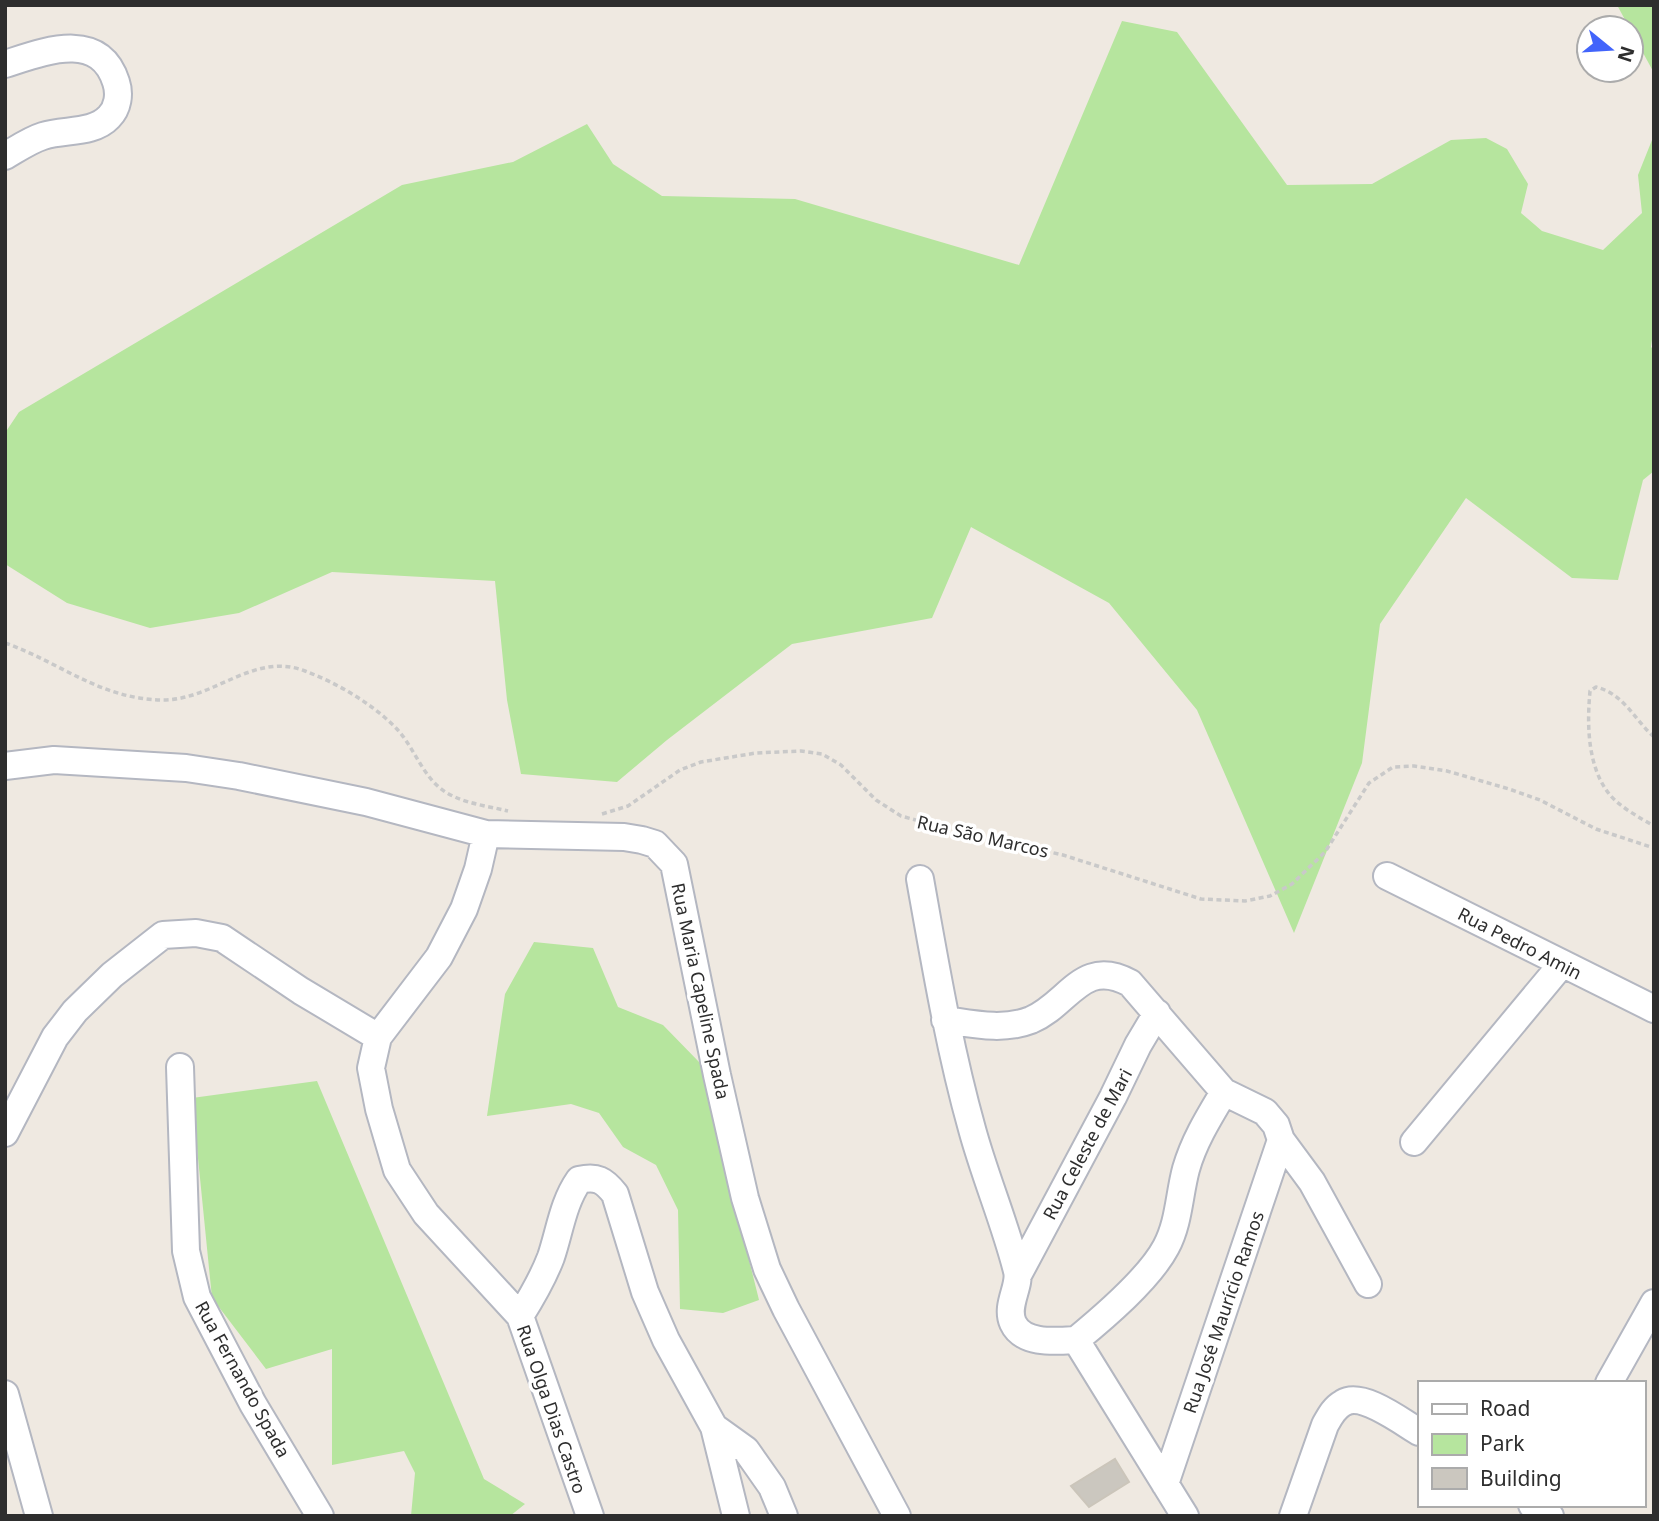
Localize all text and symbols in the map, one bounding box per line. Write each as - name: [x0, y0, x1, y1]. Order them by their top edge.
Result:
- north arrow: [1575, 14, 1645, 84]
- text: N: [1611, 43, 1641, 66]
- street label: Rua São Marcos: [915, 809, 1051, 863]
- street label: Rua Maria Capeline Spada: [666, 881, 736, 1101]
- street label: Rua Pedro Amin: [1454, 901, 1586, 985]
- street label: Rua Celeste de Mari: [1037, 1064, 1137, 1224]
- street label: Rua José Maurício Ramos: [1177, 1208, 1269, 1416]
- street label: Rua Fernando Spada: [190, 1297, 296, 1461]
- street label: Rua Olga Dias Castro: [512, 1321, 592, 1497]
- legend: [1418, 1381, 1645, 1507]
- text: Road: [1480, 1394, 1530, 1422]
- text: Park: [1480, 1429, 1525, 1457]
- text: Building: [1480, 1464, 1562, 1492]

